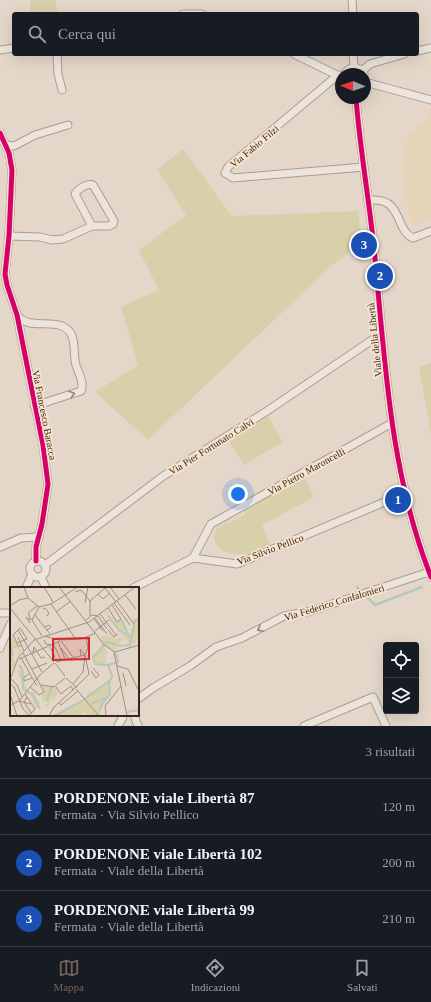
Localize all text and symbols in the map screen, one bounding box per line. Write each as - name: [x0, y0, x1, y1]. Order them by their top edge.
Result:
- search box: [12, 12, 419, 56]
- icon: search: [26, 23, 48, 45]
- text: Cerca qui: [58, 26, 116, 42]
- north arrow: [335, 68, 371, 104]
- street label: Via Fabio Filzi: [228, 123, 281, 170]
- pin: 3: [351, 230, 377, 260]
- pin: 2: [367, 261, 393, 291]
- street label: Viale della Libertà: [365, 302, 384, 378]
- street label: Via Francesco Baracca: [30, 369, 59, 462]
- one-way arrow: [68, 390, 75, 399]
- street label: Via Pier Fortunato Calvi: [167, 416, 256, 477]
- street label: Via Pietro Maroncelli: [266, 446, 347, 497]
- your location: [228, 484, 248, 504]
- pin: 1: [385, 485, 411, 515]
- street label: Via Silvio Pellico: [235, 532, 305, 567]
- street label: Via Federico Confalonieri: [283, 582, 386, 623]
- inset map: [10, 587, 139, 716]
- one-way arrow: [257, 624, 264, 632]
- map controls: [383, 642, 419, 714]
- button: locate: [383, 642, 419, 678]
- button: layers: [383, 678, 419, 714]
- text: Vicino: [16, 742, 63, 761]
- text: 3 risultati: [366, 744, 415, 759]
- text: PORDENONE viale Libertà 87: [54, 790, 254, 806]
- text: 1: [26, 799, 32, 814]
- text: 120 m: [382, 799, 415, 814]
- text: Fermata · Via Silvio Pellico: [54, 807, 199, 822]
- text: PORDENONE viale Libertà 102: [54, 846, 262, 862]
- text: 2: [26, 855, 32, 870]
- text: 200 m: [382, 855, 415, 870]
- text: Fermata · Viale della Libertà: [54, 863, 204, 878]
- text: PORDENONE viale Libertà 99: [54, 902, 254, 918]
- text: 3: [26, 911, 32, 926]
- text: 210 m: [382, 911, 415, 926]
- text: Fermata · Viale della Libertà: [54, 919, 204, 934]
- tab: Mappa: [53, 957, 84, 993]
- tab: Indicazioni: [191, 957, 240, 993]
- tab: Salvati: [347, 957, 378, 993]

